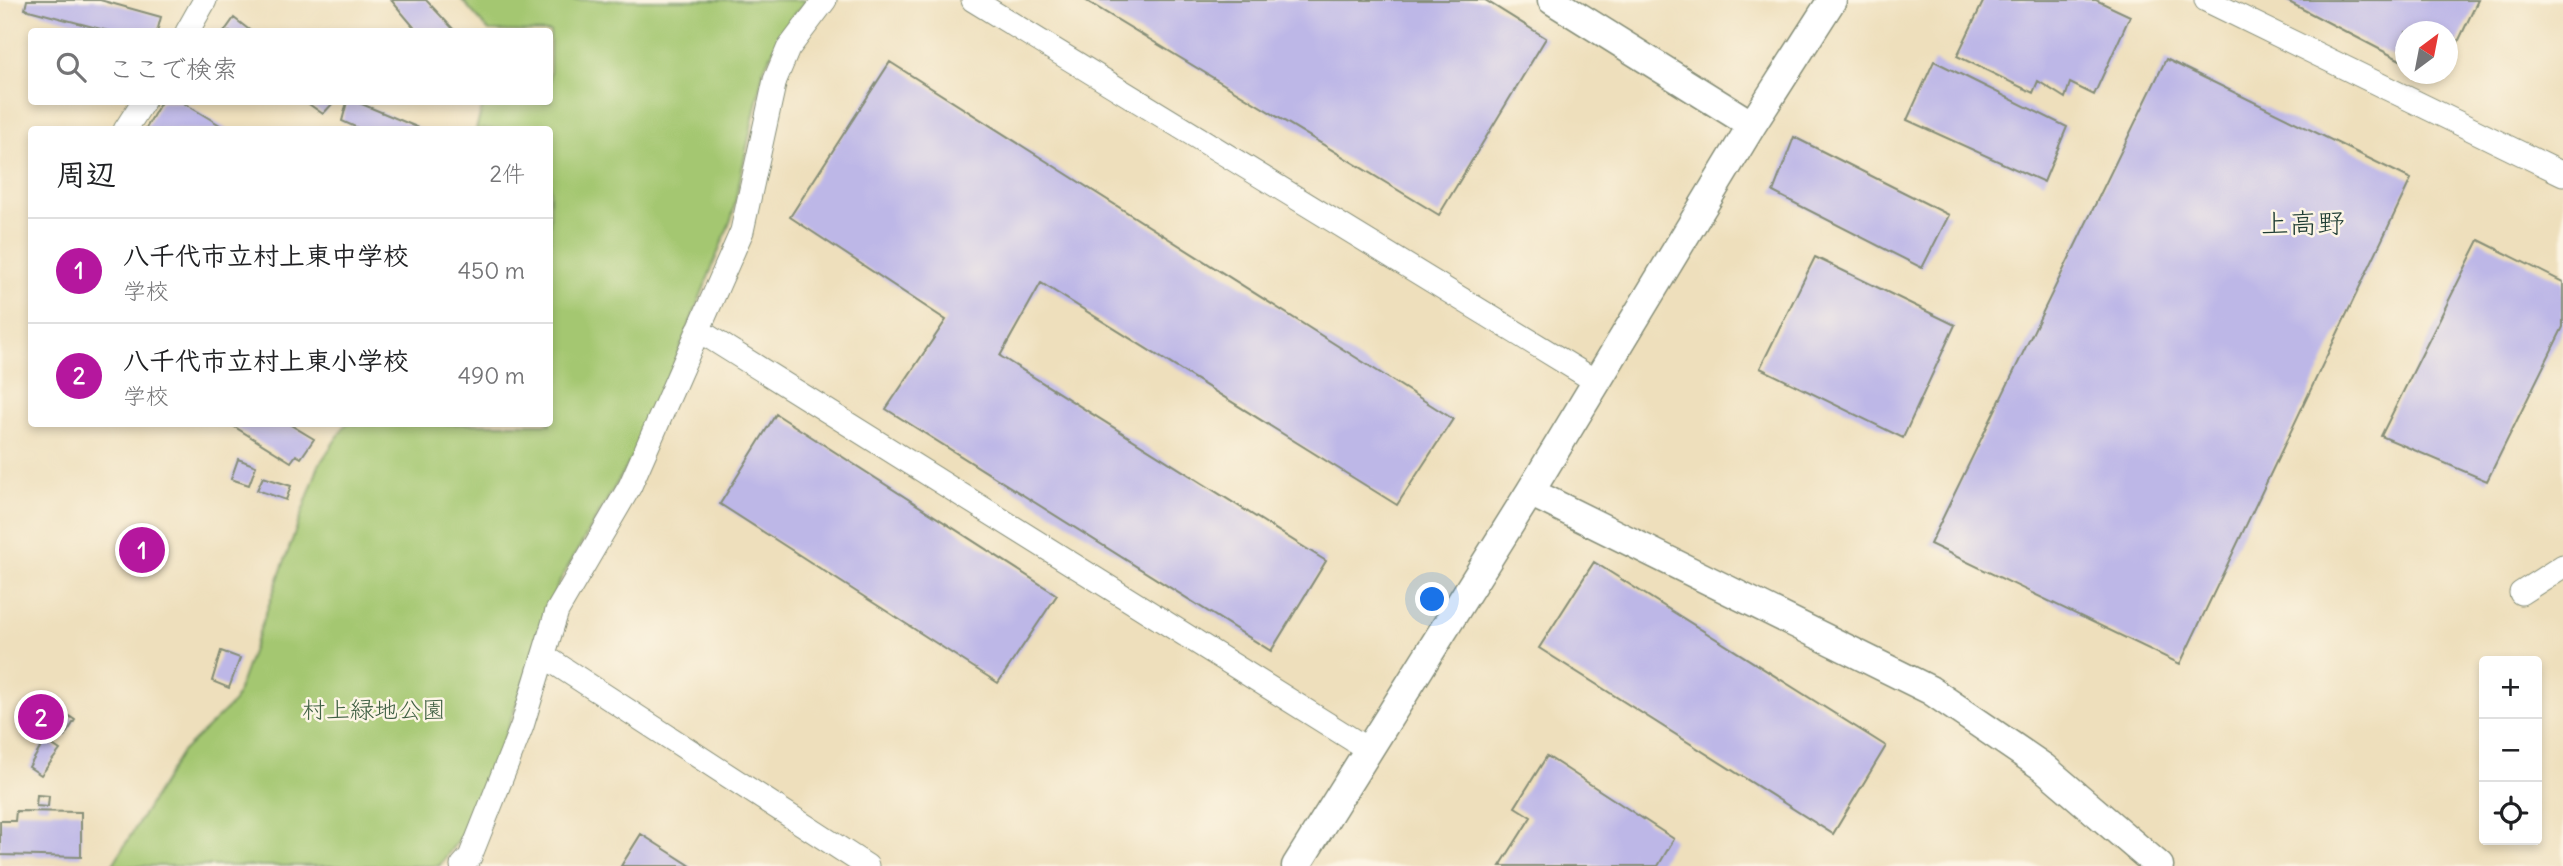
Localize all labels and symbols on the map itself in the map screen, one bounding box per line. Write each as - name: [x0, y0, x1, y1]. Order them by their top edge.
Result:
- north arrow: [2395, 21, 2458, 84]
- district label: 上高野: [2261, 205, 2345, 241]
- pin: 1: [119, 524, 165, 576]
- your location: [1415, 582, 1449, 616]
- pin: 2: [18, 691, 64, 743]
- park label: 村上緑地公園: [302, 694, 446, 724]

